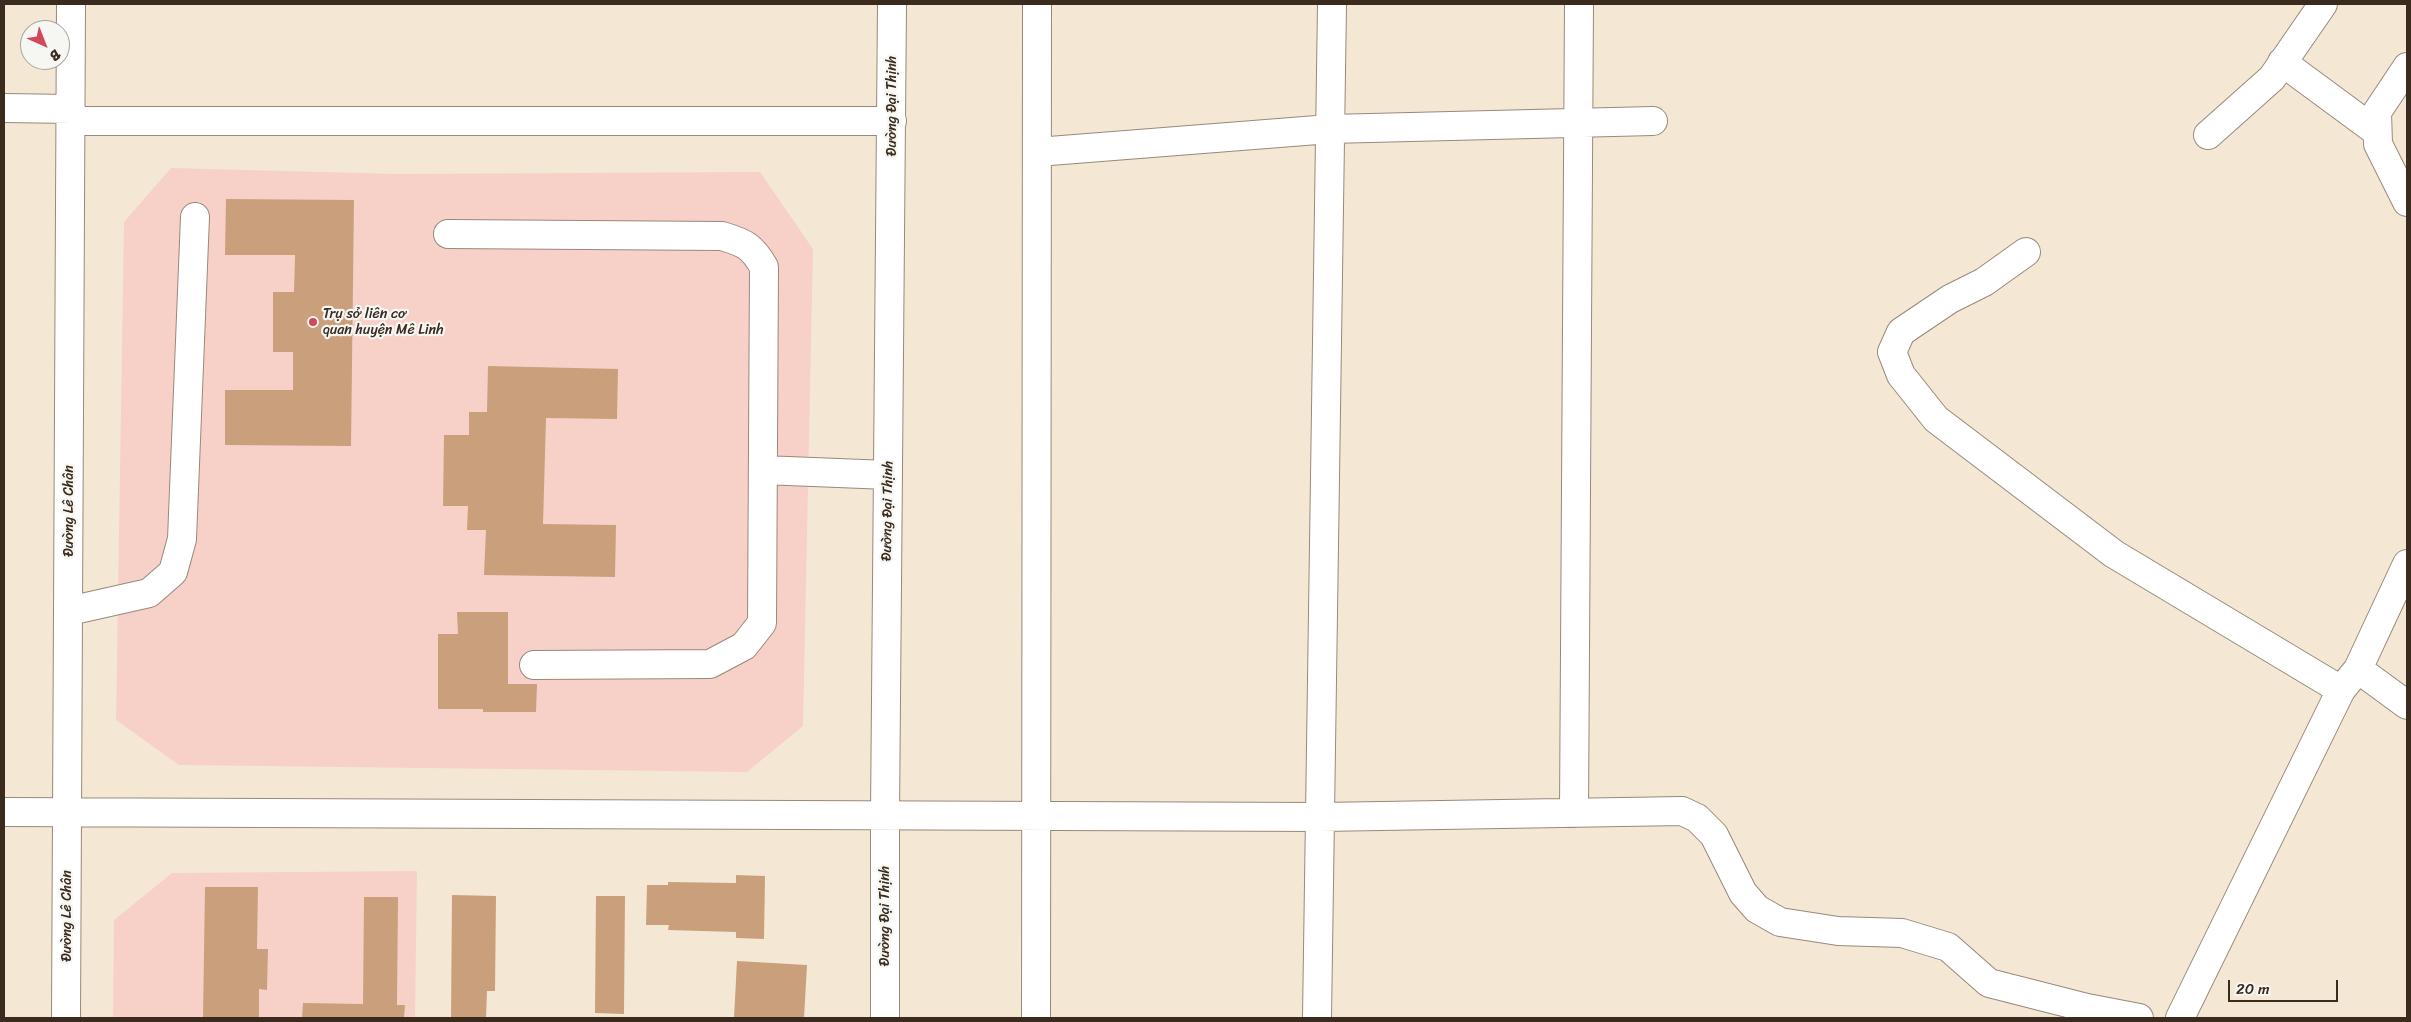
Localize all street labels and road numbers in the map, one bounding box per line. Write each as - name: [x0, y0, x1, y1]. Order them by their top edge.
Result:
- street label: Đường Đại Thịnh: [884, 56, 900, 156]
- street label: Đường Đại Thịnh: [879, 461, 897, 561]
- street label: Đường Lê Chân: [61, 465, 77, 557]
- street label: Đường Đại Thịnh: [877, 866, 893, 966]
- street label: Đường Lê Chân: [59, 870, 75, 962]

